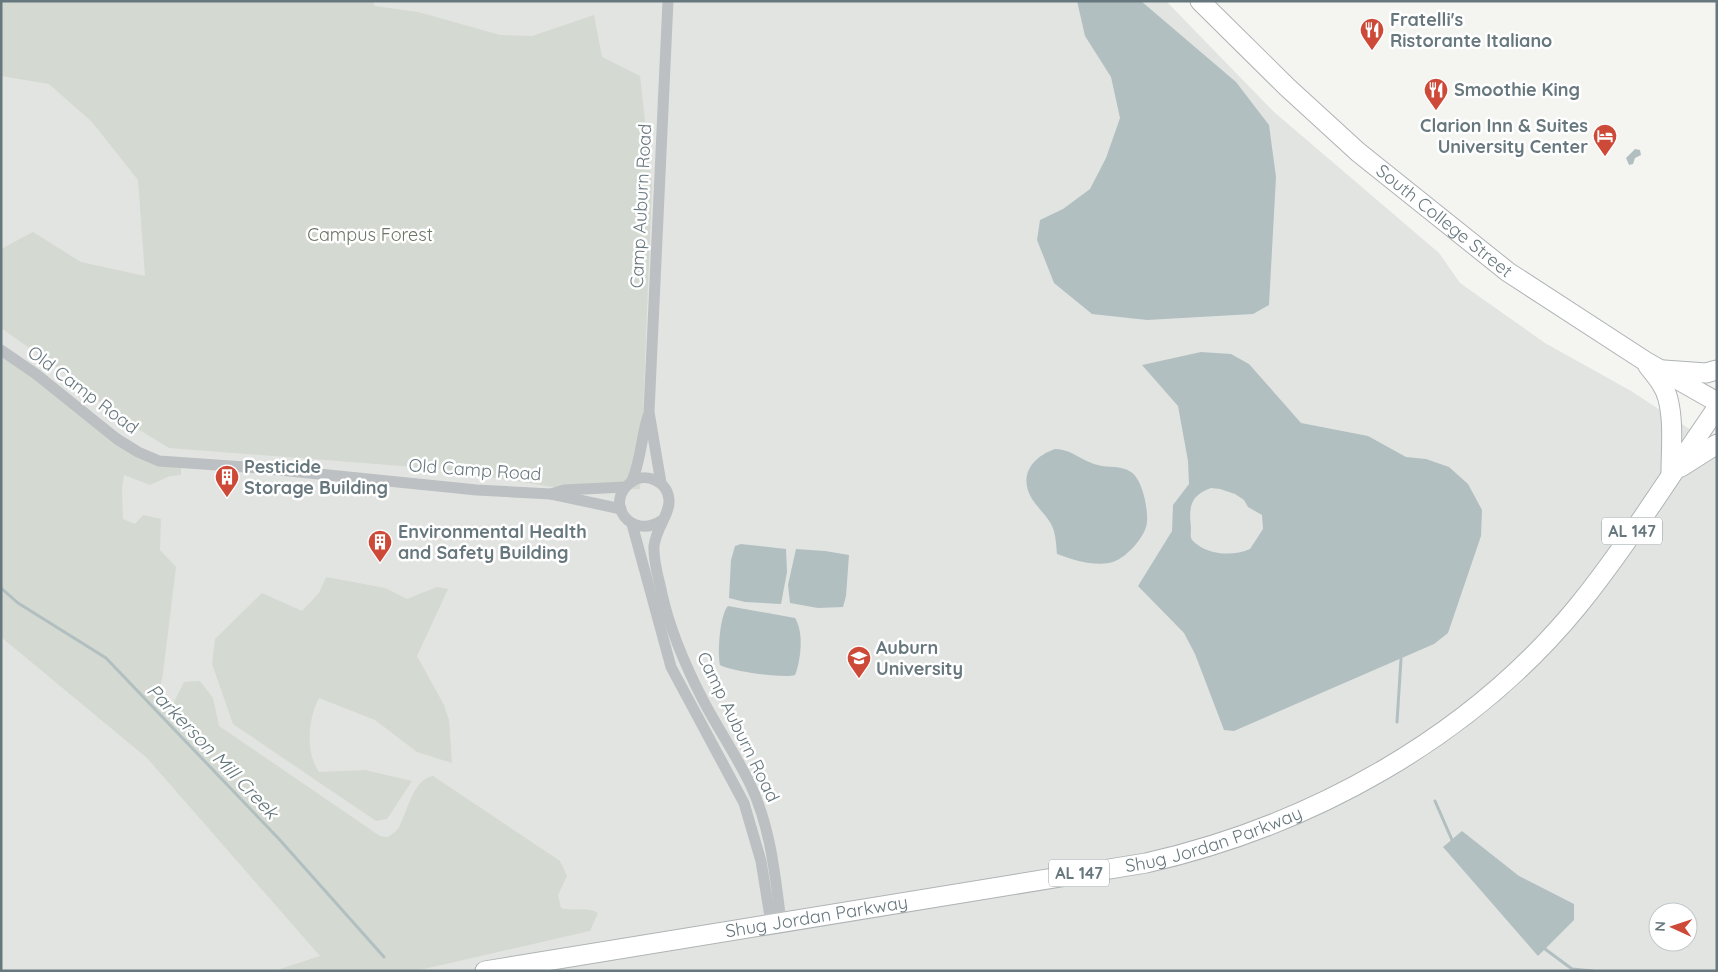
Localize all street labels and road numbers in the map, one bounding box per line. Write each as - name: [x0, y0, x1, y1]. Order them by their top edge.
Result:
- street label: Camp Auburn Road: [625, 123, 656, 289]
- street label: South College Street: [1372, 159, 1518, 282]
- street label: Old Camp Road: [23, 340, 143, 439]
- street label: Old Camp Road: [408, 453, 542, 486]
- road number: AL 147: [1602, 518, 1662, 544]
- street label: Camp Auburn Road: [692, 648, 785, 806]
- street label: Shug Jordan Parkway: [1123, 801, 1305, 877]
- road number: AL 147: [1049, 860, 1109, 886]
- street label: Shug Jordan Parkway: [724, 890, 909, 943]

